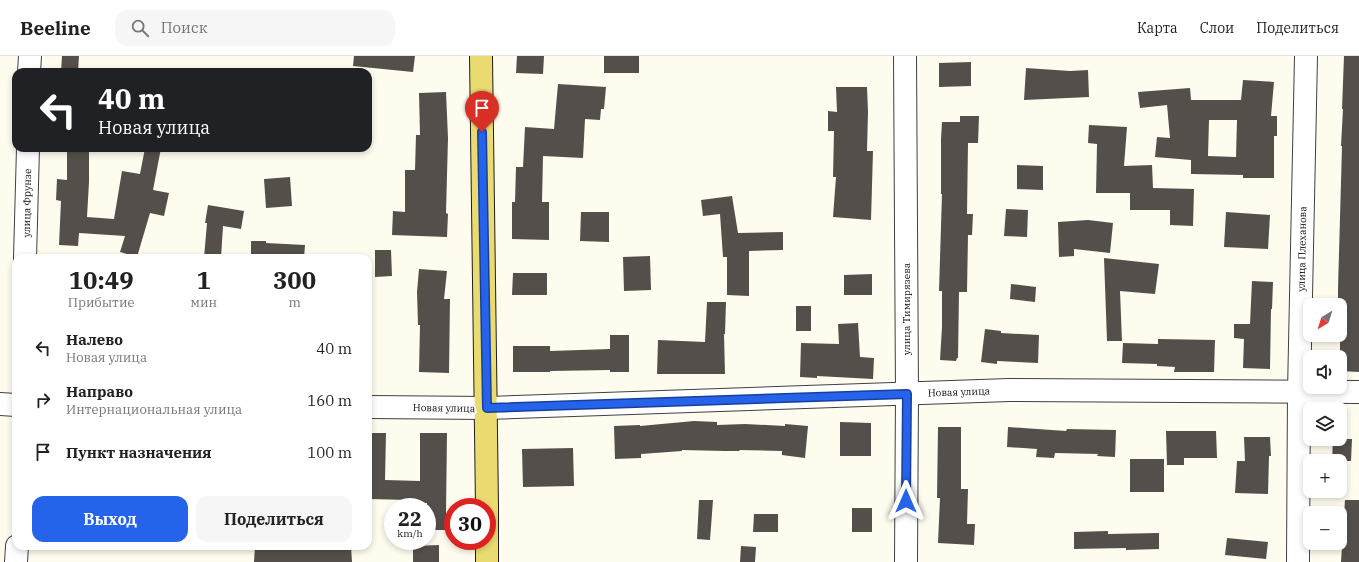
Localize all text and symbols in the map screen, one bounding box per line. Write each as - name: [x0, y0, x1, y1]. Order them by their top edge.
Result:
- search box: [115, 10, 395, 46]
- text: Beeline: [20, 16, 91, 40]
- icon: search: [129, 17, 151, 39]
- text: Поиск: [161, 18, 207, 37]
- text: Карта: [1137, 19, 1178, 37]
- text: Слои: [1200, 19, 1234, 37]
- text: Поделиться: [1256, 19, 1339, 37]
- text: 40 m: [98, 80, 165, 117]
- icon: left: [32, 84, 84, 136]
- pin: [465, 91, 499, 132]
- icon: arrive: [471, 97, 493, 119]
- text: Новая улица: [98, 116, 210, 139]
- street label: улица Фрунзе: [20, 169, 34, 237]
- street label: улица Плеханова: [1295, 206, 1309, 292]
- street label: улица Тимирязева: [900, 262, 913, 355]
- text: 10:49: [69, 264, 134, 296]
- text: 1: [197, 264, 211, 296]
- text: 300: [273, 264, 316, 296]
- text: Прибытие: [68, 294, 134, 311]
- text: мин: [190, 294, 217, 311]
- text: m: [288, 294, 301, 311]
- north arrow: [1303, 298, 1347, 342]
- map controls: [1303, 298, 1347, 550]
- text: Налево: [66, 330, 123, 349]
- icon: left: [32, 337, 54, 359]
- text: 40 m: [316, 339, 352, 358]
- text: Новая улица: [66, 349, 147, 366]
- button: sound: [1303, 350, 1347, 394]
- text: Направо: [66, 382, 133, 401]
- street label: Новая улица: [928, 384, 991, 400]
- icon: right: [32, 389, 54, 411]
- text: 160 m: [307, 391, 352, 410]
- text: Интернациональная улица: [66, 401, 242, 418]
- street label: Новая улица: [413, 401, 476, 415]
- button: layers: [1303, 402, 1347, 446]
- icon: arrive: [32, 441, 54, 463]
- text: Пункт назначения: [66, 443, 212, 462]
- text: 100 m: [307, 443, 352, 462]
- button: +: [1303, 454, 1347, 498]
- position arrow: [885, 480, 927, 522]
- button: Выход: [32, 496, 188, 542]
- button: Поделиться: [196, 496, 352, 542]
- speed limit sign: 30: [444, 498, 496, 550]
- text: 22: [398, 505, 422, 532]
- button: −: [1303, 506, 1347, 550]
- text: km/h: [397, 527, 423, 540]

